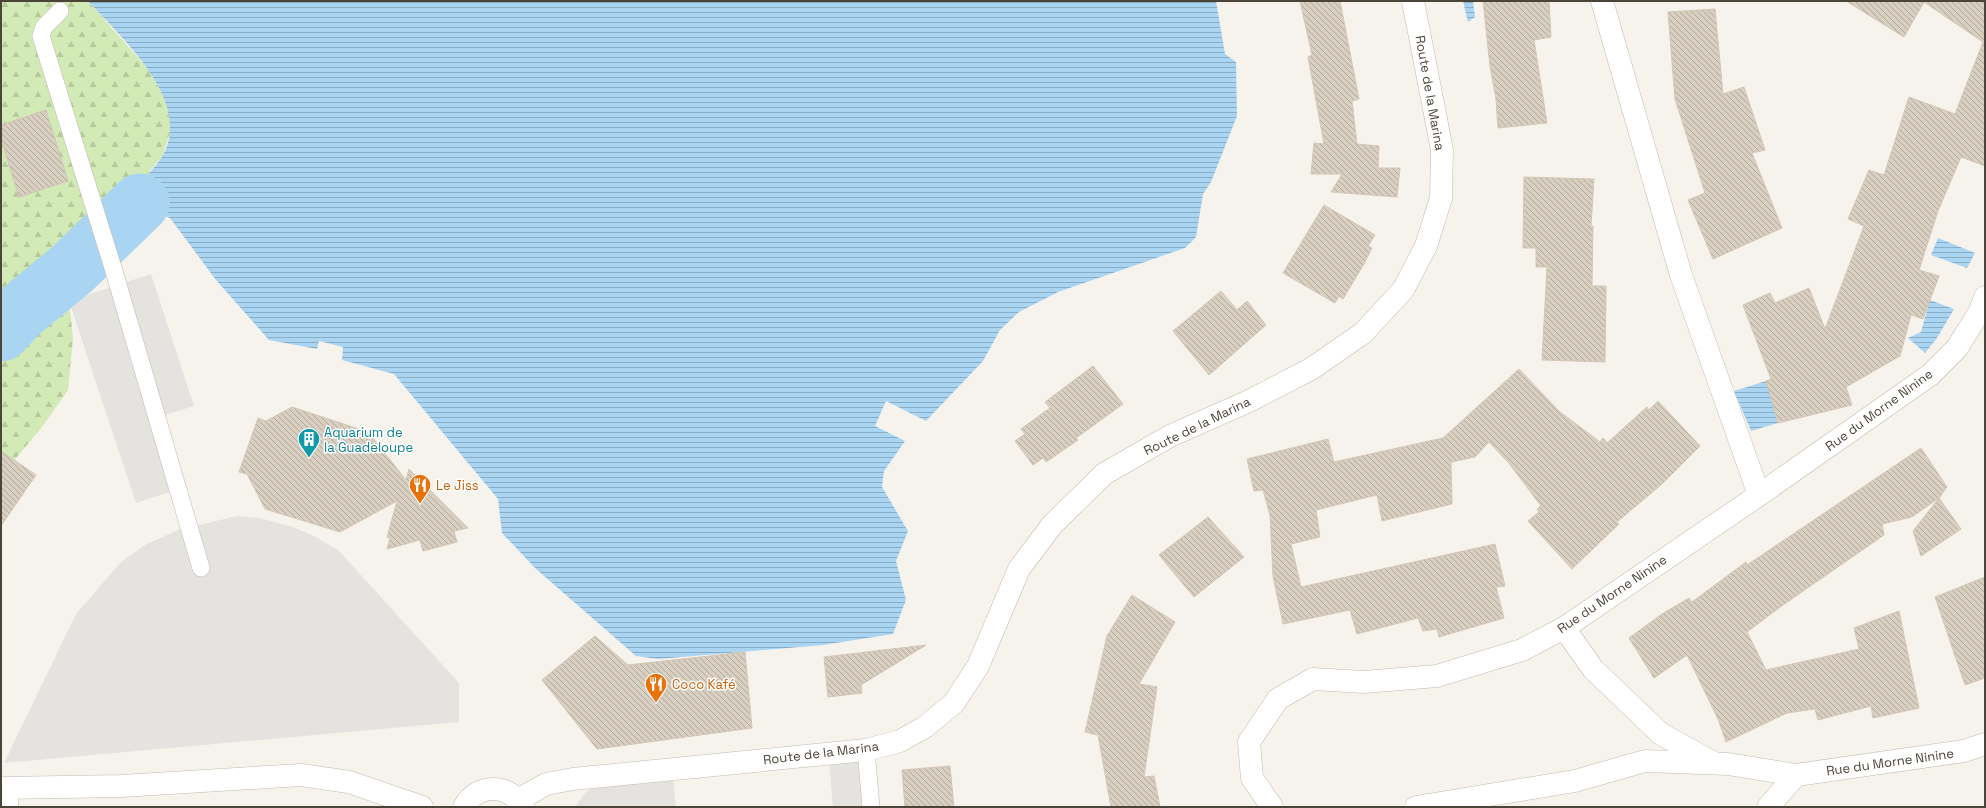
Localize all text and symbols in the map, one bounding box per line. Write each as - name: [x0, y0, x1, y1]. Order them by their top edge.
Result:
- street label: Route de la Marina: [1412, 34, 1449, 152]
- street label: Rue du Morne Ninine: [1822, 365, 1936, 455]
- street label: Route de la Marina: [1141, 393, 1254, 459]
- place label: Aquarium de la Guadeloupe: [324, 424, 413, 456]
- building icon: Aquarium de la Guadeloupe: [296, 426, 322, 459]
- restaurant icon: Le Jiss: [407, 472, 433, 505]
- place label: Le Jiss: [436, 477, 479, 494]
- street label: Rue du Morne Ninine: [1554, 551, 1670, 637]
- restaurant icon: Coco Kafé: [643, 671, 669, 704]
- place label: Coco Kafé: [672, 676, 736, 693]
- street label: Route de la Marina: [762, 737, 880, 769]
- street label: Rue du Morne Ninine: [1825, 745, 1955, 779]

